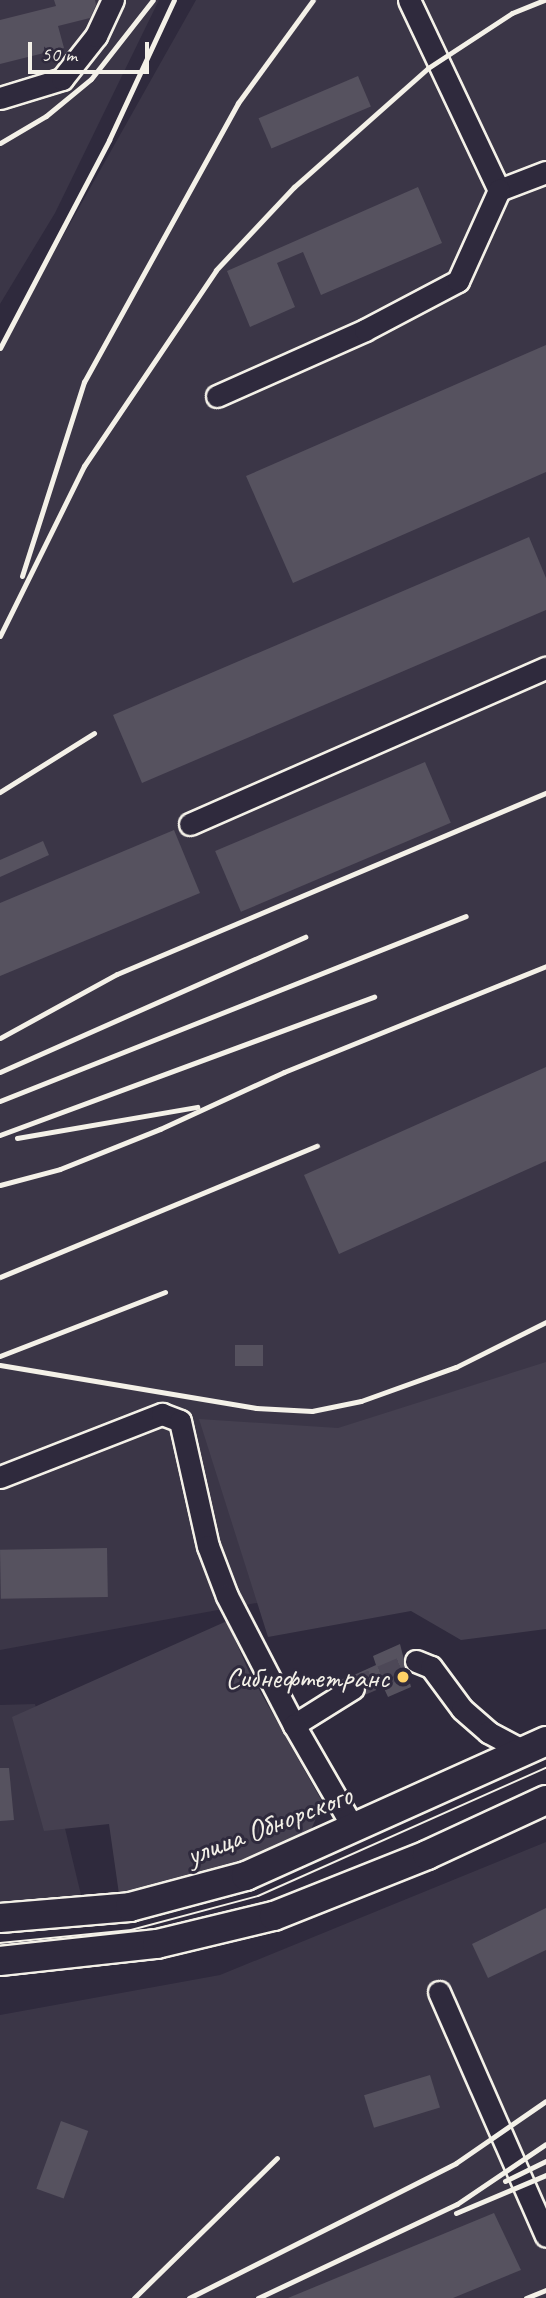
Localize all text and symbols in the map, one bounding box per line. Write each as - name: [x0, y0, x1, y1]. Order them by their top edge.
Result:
- scale bar: [32, 28, 152, 72]
- text: 50 m: [41, 41, 77, 67]
- place label: Сибнефтетранс: [225, 1659, 389, 1695]
- marker: Сибнефтетранс: [395, 1669, 411, 1685]
- street label: улица Обнорского: [182, 1777, 356, 1873]

